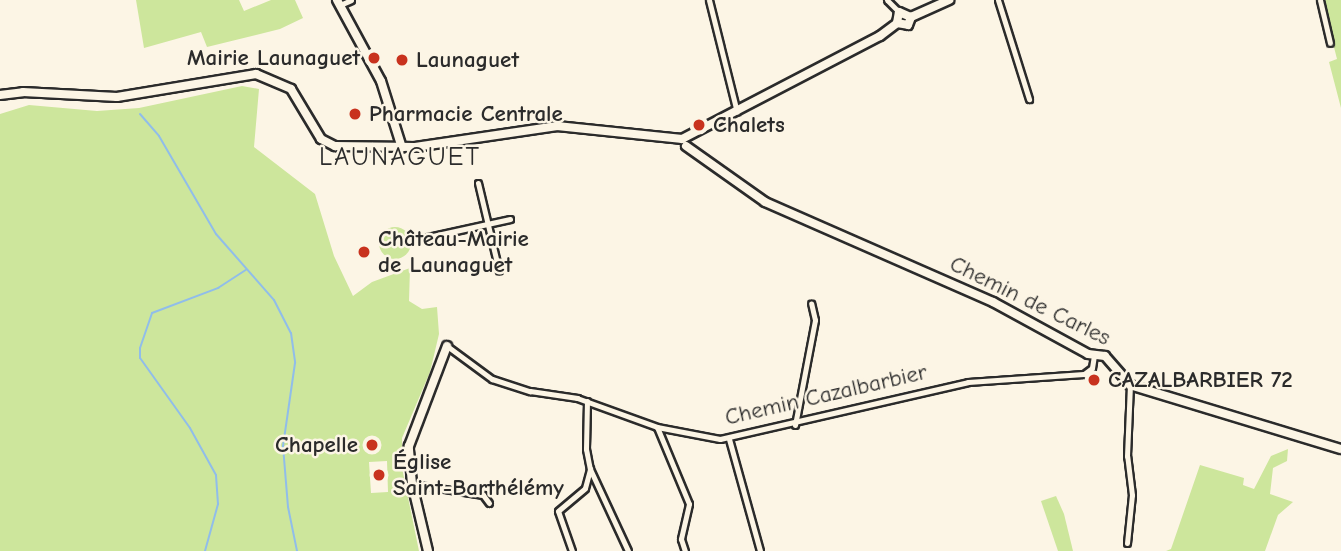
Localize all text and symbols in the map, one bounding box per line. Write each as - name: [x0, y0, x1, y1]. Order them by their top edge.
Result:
- place label: Mairie Launaguet: [187, 44, 360, 72]
- place label: Launaguet: [416, 46, 519, 74]
- marker: Mairie Launaguet: [366, 50, 382, 66]
- marker: Launaguet: [394, 52, 410, 68]
- place label: Pharmacie Centrale: [369, 100, 563, 128]
- marker: Pharmacie Centrale: [347, 106, 363, 122]
- place label: Chalets: [713, 111, 785, 139]
- marker: Chalets: [691, 117, 707, 133]
- district label: LAUNAGUET: [320, 142, 480, 174]
- place label: Château-Mairie de Launaguet: [378, 225, 529, 279]
- marker: Château-Mairie de Launaguet: [356, 244, 372, 260]
- street label: Chemin de Carles: [945, 250, 1115, 352]
- street label: Chemin Cazalbarbier: [722, 358, 930, 432]
- place label: CAZALBARBIER 72: [1108, 366, 1293, 394]
- marker: CAZALBARBIER 72: [1086, 372, 1102, 388]
- place label: Chapelle: [275, 431, 358, 459]
- marker: Chapelle: [364, 437, 380, 453]
- place label: Église Saint-Barthélémy: [393, 448, 564, 502]
- marker: Église Saint-Barthélémy: [371, 467, 387, 483]

